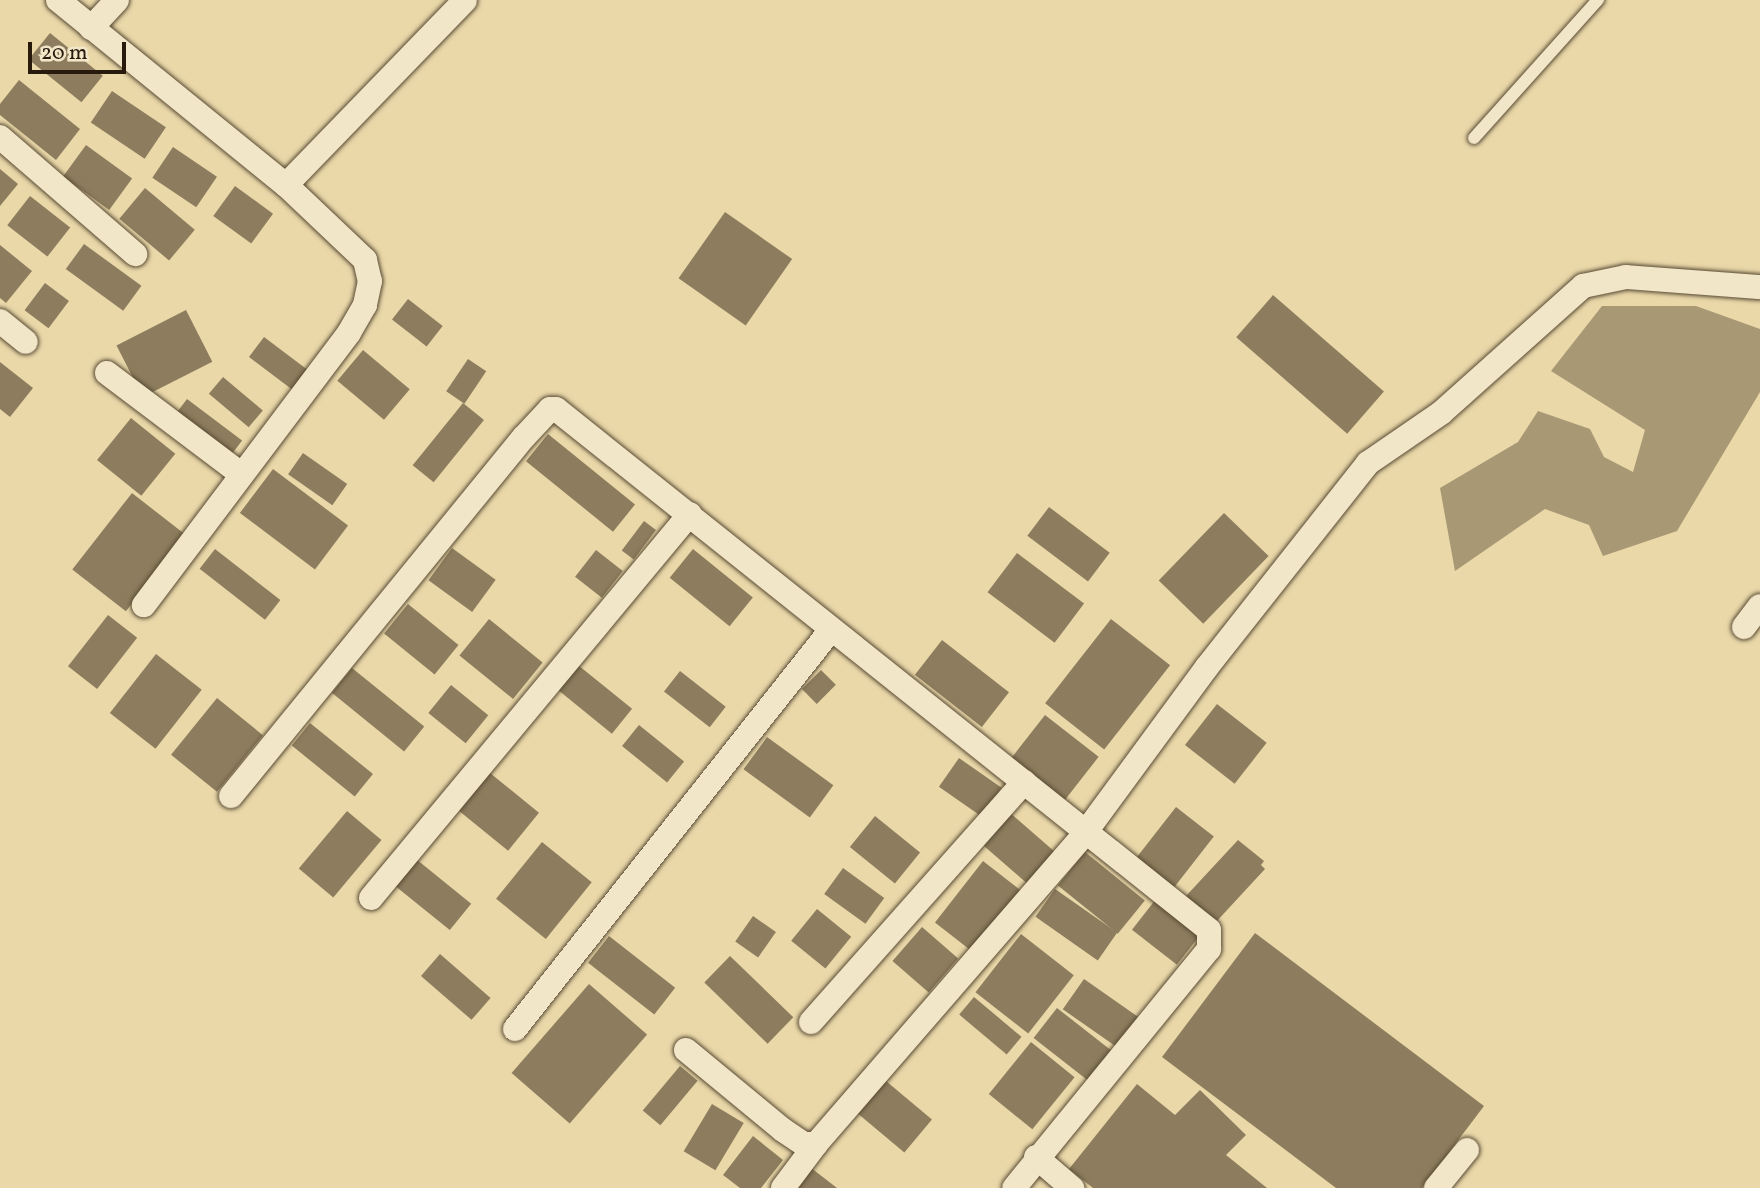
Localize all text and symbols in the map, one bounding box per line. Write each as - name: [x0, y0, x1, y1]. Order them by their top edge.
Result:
- scale bar: [32, 28, 130, 72]
- text: 20 m: [41, 39, 87, 68]

